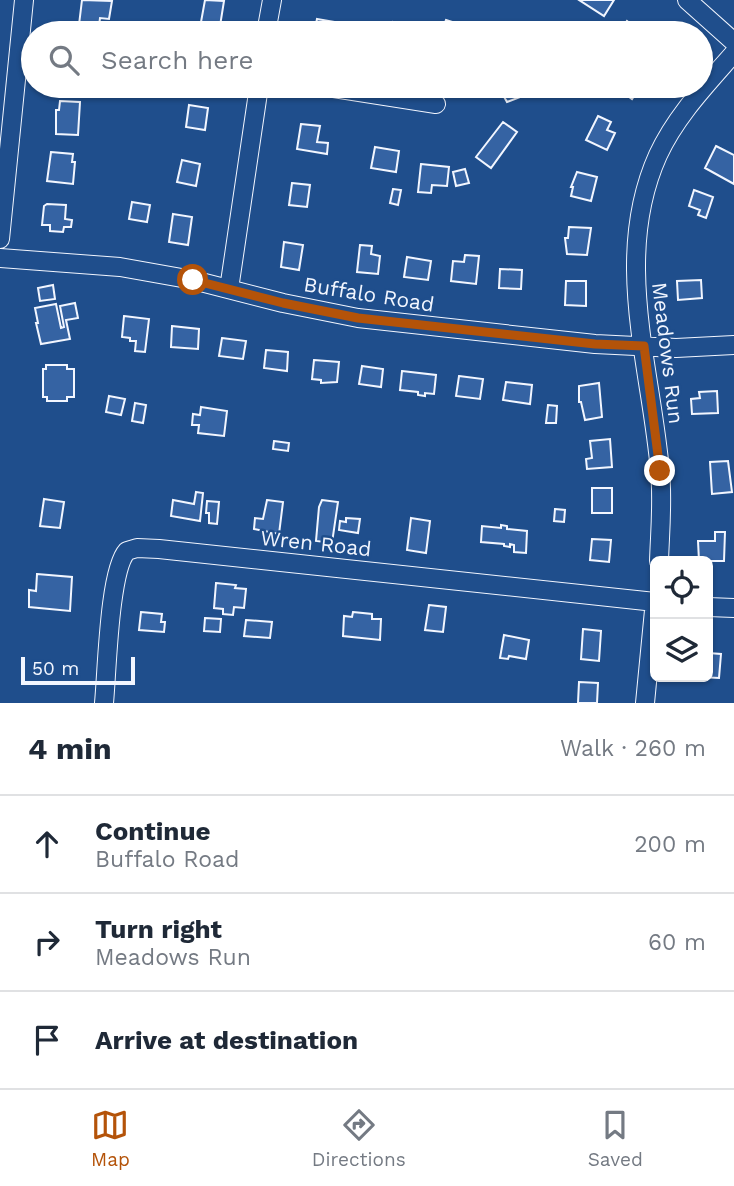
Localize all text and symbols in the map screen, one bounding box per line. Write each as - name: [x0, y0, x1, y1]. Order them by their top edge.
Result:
- search box: [21, 21, 713, 98]
- icon: search: [45, 41, 83, 79]
- text: Search here: [101, 45, 253, 75]
- route start: [177, 264, 208, 295]
- street label: Buffalo Road: [302, 271, 436, 317]
- street label: Meadows Run: [647, 281, 689, 425]
- route end: [644, 455, 675, 486]
- street label: Wren Road: [259, 525, 373, 561]
- map controls: [650, 556, 713, 682]
- button: locate: [650, 556, 713, 619]
- button: layers: [650, 619, 713, 682]
- scale bar: [21, 654, 135, 686]
- text: 50 m: [32, 657, 79, 680]
- text: 4 min: [28, 731, 112, 766]
- text: Walk · 260 m: [560, 735, 706, 762]
- text: Continue: [95, 816, 211, 846]
- icon: ahead: [28, 825, 66, 863]
- text: 200 m: [634, 831, 706, 858]
- text: Buffalo Road: [95, 846, 239, 873]
- text: Turn right: [95, 914, 222, 944]
- icon: right: [28, 923, 66, 961]
- text: 60 m: [648, 929, 706, 956]
- text: Meadows Run: [95, 944, 251, 971]
- icon: arrive: [28, 1021, 66, 1059]
- text: Arrive at destination: [95, 1025, 358, 1055]
- tab: Map: [91, 1106, 130, 1171]
- tab: Directions: [312, 1106, 406, 1171]
- tab: Saved: [588, 1106, 643, 1171]

